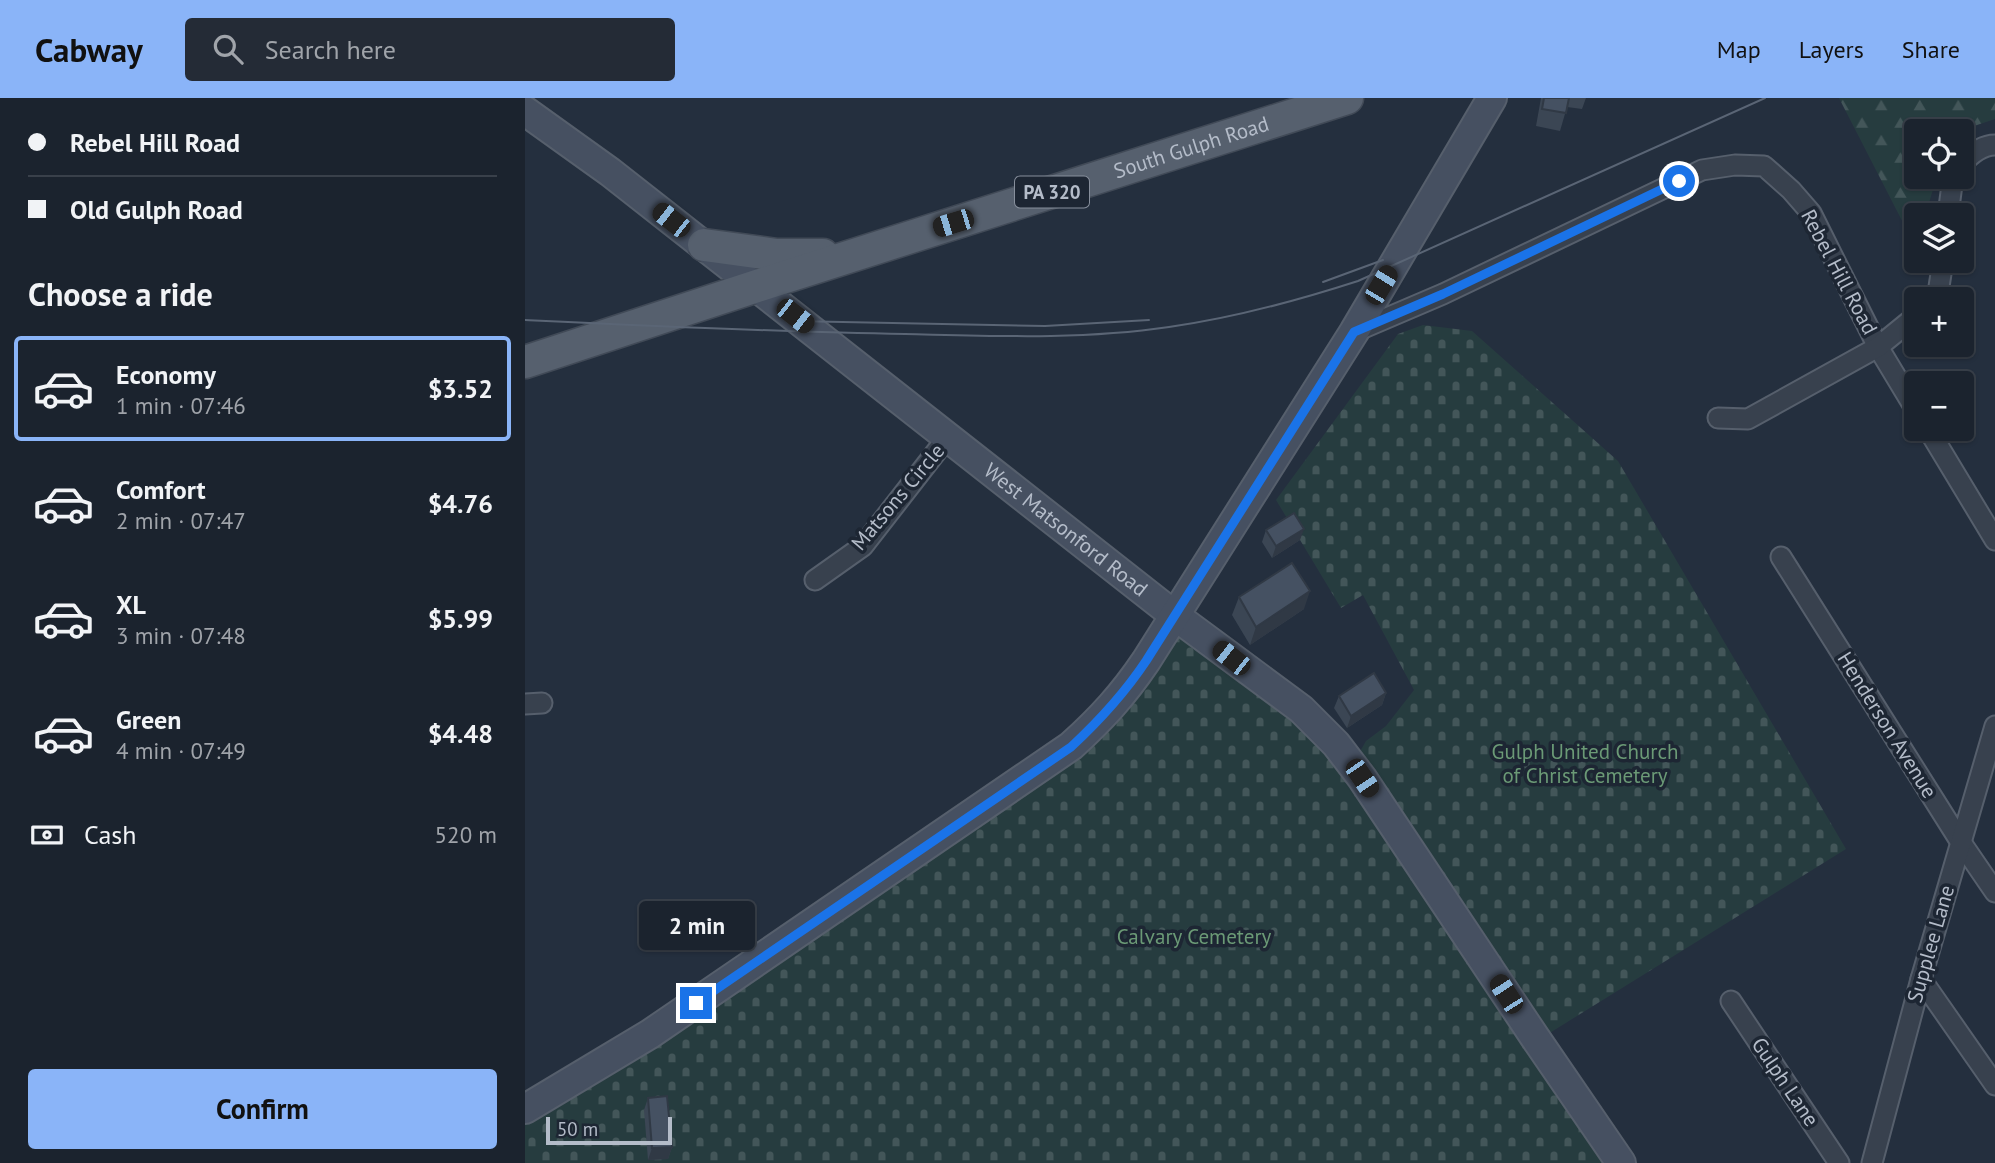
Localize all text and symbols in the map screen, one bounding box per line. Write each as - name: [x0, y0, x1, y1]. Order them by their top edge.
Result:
- search box: [185, 18, 675, 81]
- text: Cabway: [35, 28, 143, 71]
- icon: search: [209, 30, 247, 68]
- text: Search here: [265, 33, 396, 66]
- text: Map: [1717, 34, 1761, 65]
- text: Layers: [1799, 34, 1864, 65]
- text: Share: [1902, 34, 1960, 65]
- street label: South Gulph Road: [1110, 110, 1272, 184]
- map controls: [1904, 119, 1974, 441]
- button: locate: [1904, 119, 1974, 189]
- text: Rebel Hill Road: [70, 126, 240, 159]
- route start: [1663, 165, 1695, 197]
- road number: PA 320: [1015, 176, 1089, 208]
- text: Old Gulph Road: [70, 193, 243, 226]
- car: [648, 199, 695, 241]
- button: layers: [1904, 203, 1974, 273]
- street label: Rebel Hill Road: [1795, 205, 1884, 339]
- car: [930, 207, 977, 239]
- car: [1362, 262, 1401, 308]
- text: Choose a ride: [28, 273, 213, 315]
- button: +: [1904, 287, 1974, 357]
- car: [772, 295, 819, 337]
- icon: car: [32, 357, 95, 420]
- text: Economy: [116, 358, 216, 391]
- button: −: [1904, 371, 1974, 441]
- text: $3.52: [428, 372, 493, 405]
- text: 1 min · 07:46: [116, 391, 246, 420]
- street label: Matsons Circle: [845, 438, 950, 556]
- street label: West Matsonford Road: [979, 457, 1153, 602]
- icon: car: [32, 472, 95, 535]
- text: Comfort: [116, 473, 206, 506]
- text: $4.76: [428, 487, 493, 520]
- text: 2 min · 07:47: [116, 506, 246, 535]
- icon: car: [32, 587, 95, 650]
- text: XL: [116, 588, 146, 621]
- text: $5.99: [428, 602, 493, 635]
- text: 3 min · 07:48: [116, 621, 246, 650]
- car: [1208, 637, 1255, 679]
- street label: Henderson Avenue: [1832, 647, 1943, 803]
- icon: car: [32, 702, 95, 765]
- text: Green: [116, 703, 181, 736]
- text: $4.48: [428, 717, 493, 750]
- text: 4 min · 07:49: [116, 736, 246, 765]
- park label: Gulph United Church of Christ Cemetery: [1492, 738, 1678, 789]
- car: [1342, 755, 1383, 801]
- icon: cash: [28, 816, 66, 854]
- text: Cash: [84, 818, 136, 851]
- text: 520 m: [435, 820, 497, 849]
- street label: Supplee Lane: [1901, 882, 1960, 1006]
- callout: 2 min: [638, 902, 754, 950]
- text: 2 min: [669, 911, 725, 940]
- park label: Calvary Cemetery: [1117, 923, 1272, 950]
- car: [1486, 971, 1527, 1017]
- route end: [680, 987, 712, 1019]
- street label: Gulph Lane: [1746, 1032, 1825, 1131]
- button: Confirm: [28, 1069, 497, 1149]
- scale bar: [546, 1114, 672, 1146]
- text: 50 m: [557, 1117, 598, 1141]

